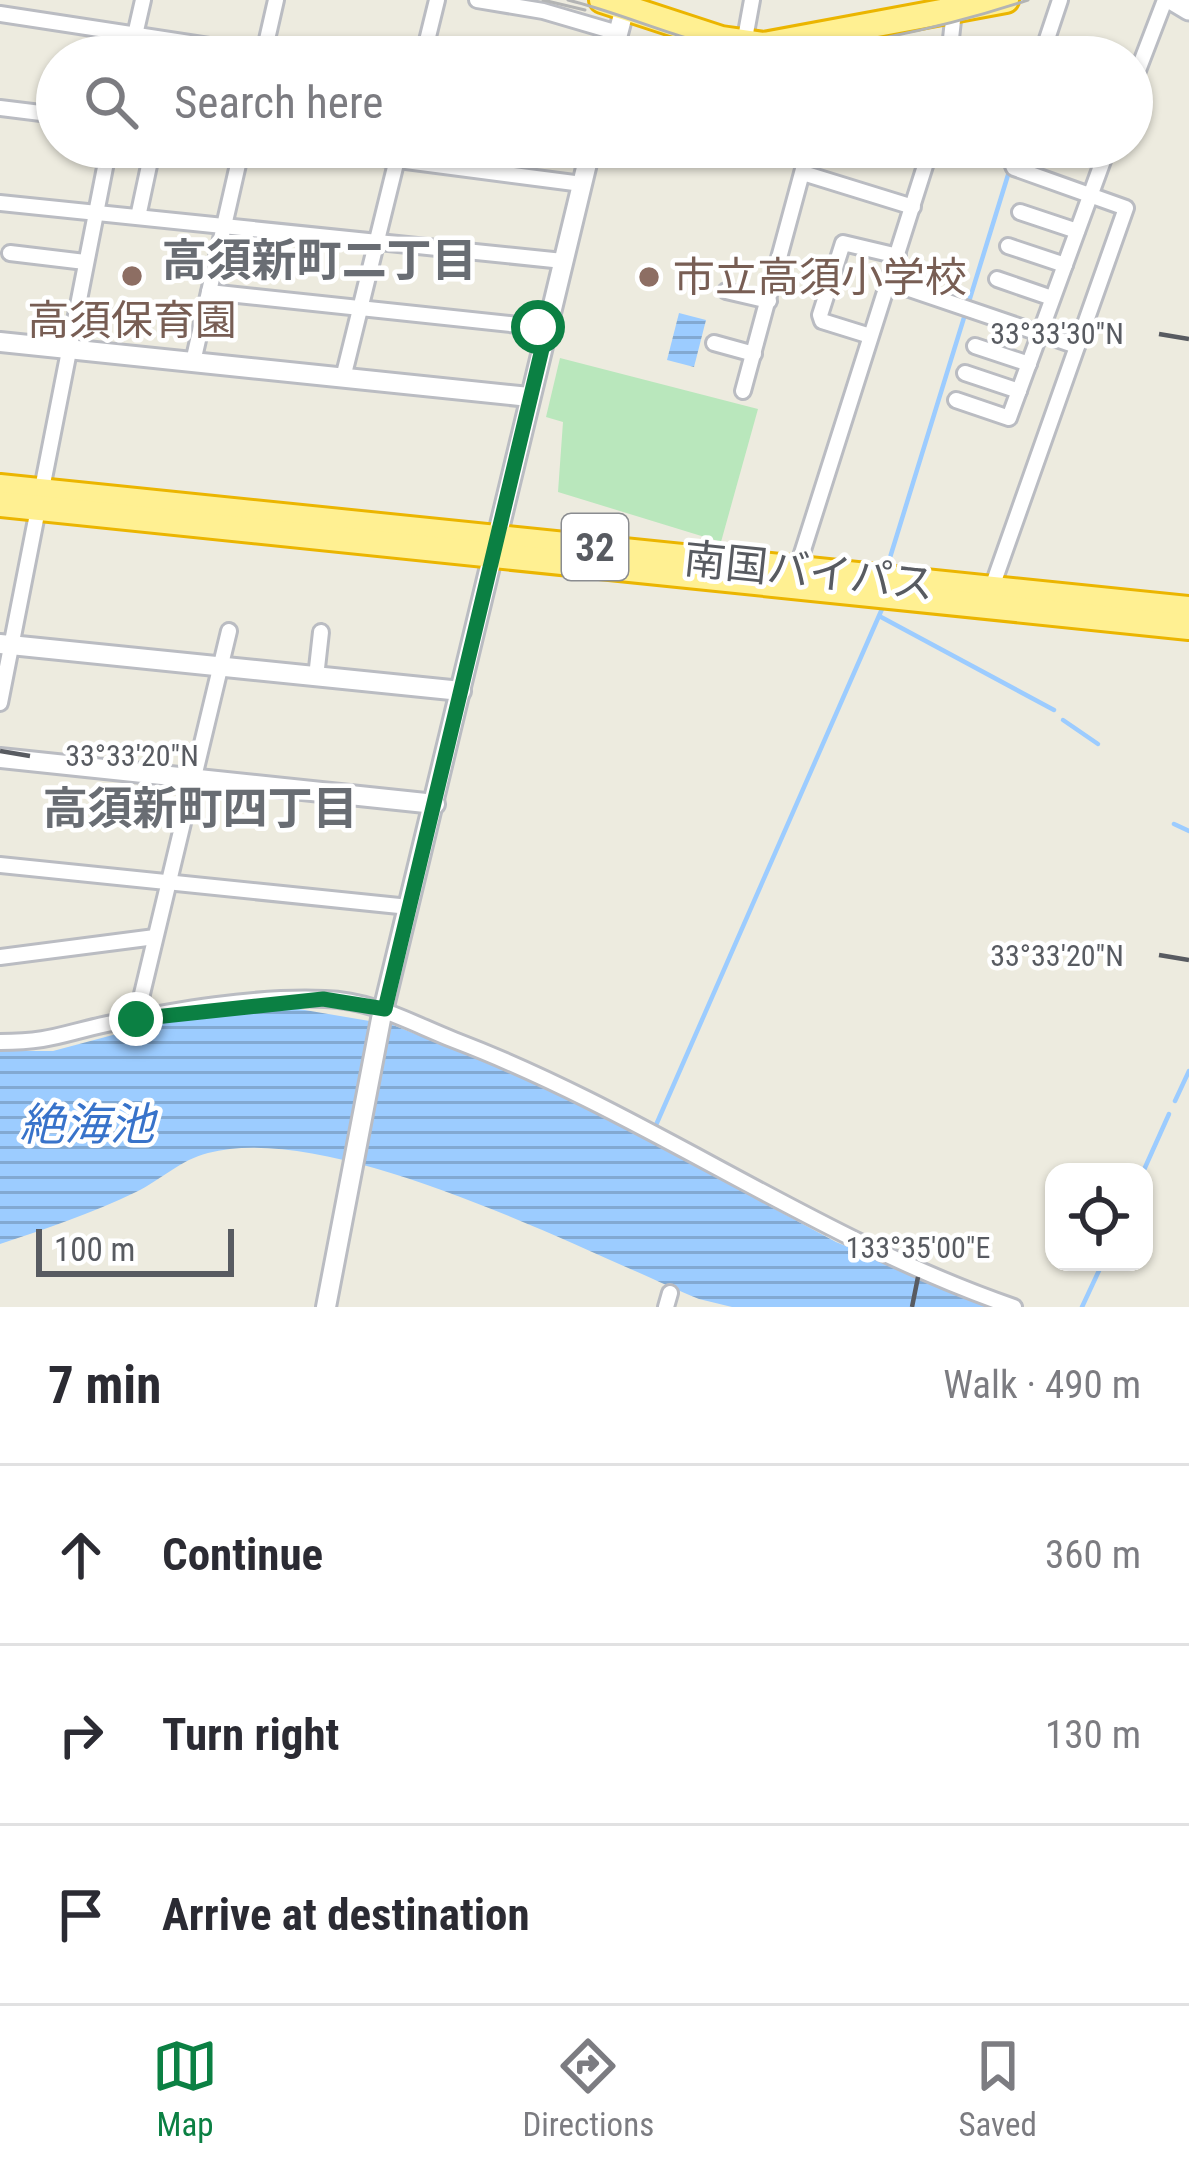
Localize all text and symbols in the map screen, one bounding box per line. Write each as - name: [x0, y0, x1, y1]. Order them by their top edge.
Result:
- search box: [36, 36, 1153, 168]
- icon: search: [78, 69, 144, 135]
- text: Search here: [174, 76, 383, 129]
- district label: 高須新町二丁目: [161, 234, 477, 287]
- place label: 市立高須小学校: [673, 253, 967, 302]
- marker: 高須保育園: [119, 263, 145, 289]
- marker: 市立高須小学校: [636, 264, 662, 290]
- place label: 高須保育園: [27, 296, 237, 345]
- route start: [511, 300, 565, 354]
- text: 33°33'30"N: [990, 316, 1124, 351]
- road number: 32: [562, 514, 628, 580]
- street label: 南国バイパス: [681, 534, 936, 609]
- text: 33°33'20"N: [65, 738, 199, 773]
- district label: 高須新町四丁目: [42, 782, 358, 835]
- text: 33°33'20"N: [990, 938, 1124, 973]
- route end: [109, 992, 163, 1046]
- water label: 絶海池: [19, 1098, 158, 1151]
- map controls: [1045, 1163, 1153, 1271]
- button: locate: [1045, 1163, 1153, 1271]
- scale bar: [36, 1223, 234, 1276]
- text: 100 m: [54, 1230, 135, 1269]
- text: 133°35'00"E: [846, 1230, 990, 1265]
- text: 7 min: [48, 1356, 161, 1415]
- text: Walk · 490 m: [943, 1362, 1141, 1408]
- icon: ahead: [48, 1522, 114, 1588]
- text: Continue: [162, 1528, 323, 1581]
- text: 360 m: [1045, 1532, 1141, 1578]
- icon: right: [48, 1702, 114, 1768]
- text: Turn right: [162, 1708, 339, 1761]
- text: 130 m: [1045, 1712, 1141, 1758]
- icon: arrive: [48, 1882, 114, 1948]
- text: Arrive at destination: [162, 1888, 530, 1941]
- tab: Map: [152, 2033, 218, 2144]
- tab: Directions: [522, 2033, 654, 2144]
- tab: Saved: [958, 2033, 1037, 2144]

